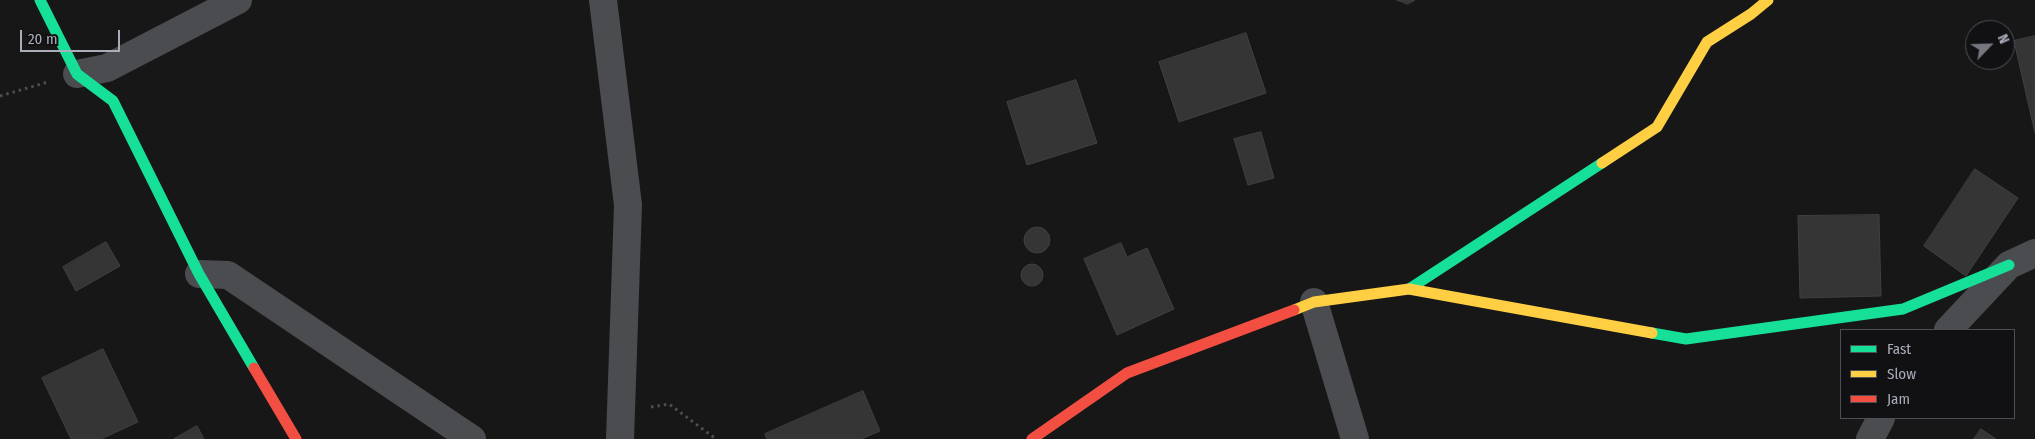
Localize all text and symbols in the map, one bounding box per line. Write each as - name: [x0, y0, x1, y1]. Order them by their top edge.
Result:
- scale bar: [22, 20, 122, 52]
- north arrow: [1965, 20, 2015, 70]
- text: 20 m: [28, 30, 58, 48]
- text: N: [1994, 32, 2013, 46]
- legend: [1840, 329, 2015, 419]
- text: Fast: [1887, 340, 1911, 358]
- text: Slow: [1887, 365, 1916, 383]
- text: Jam: [1887, 390, 1910, 408]

